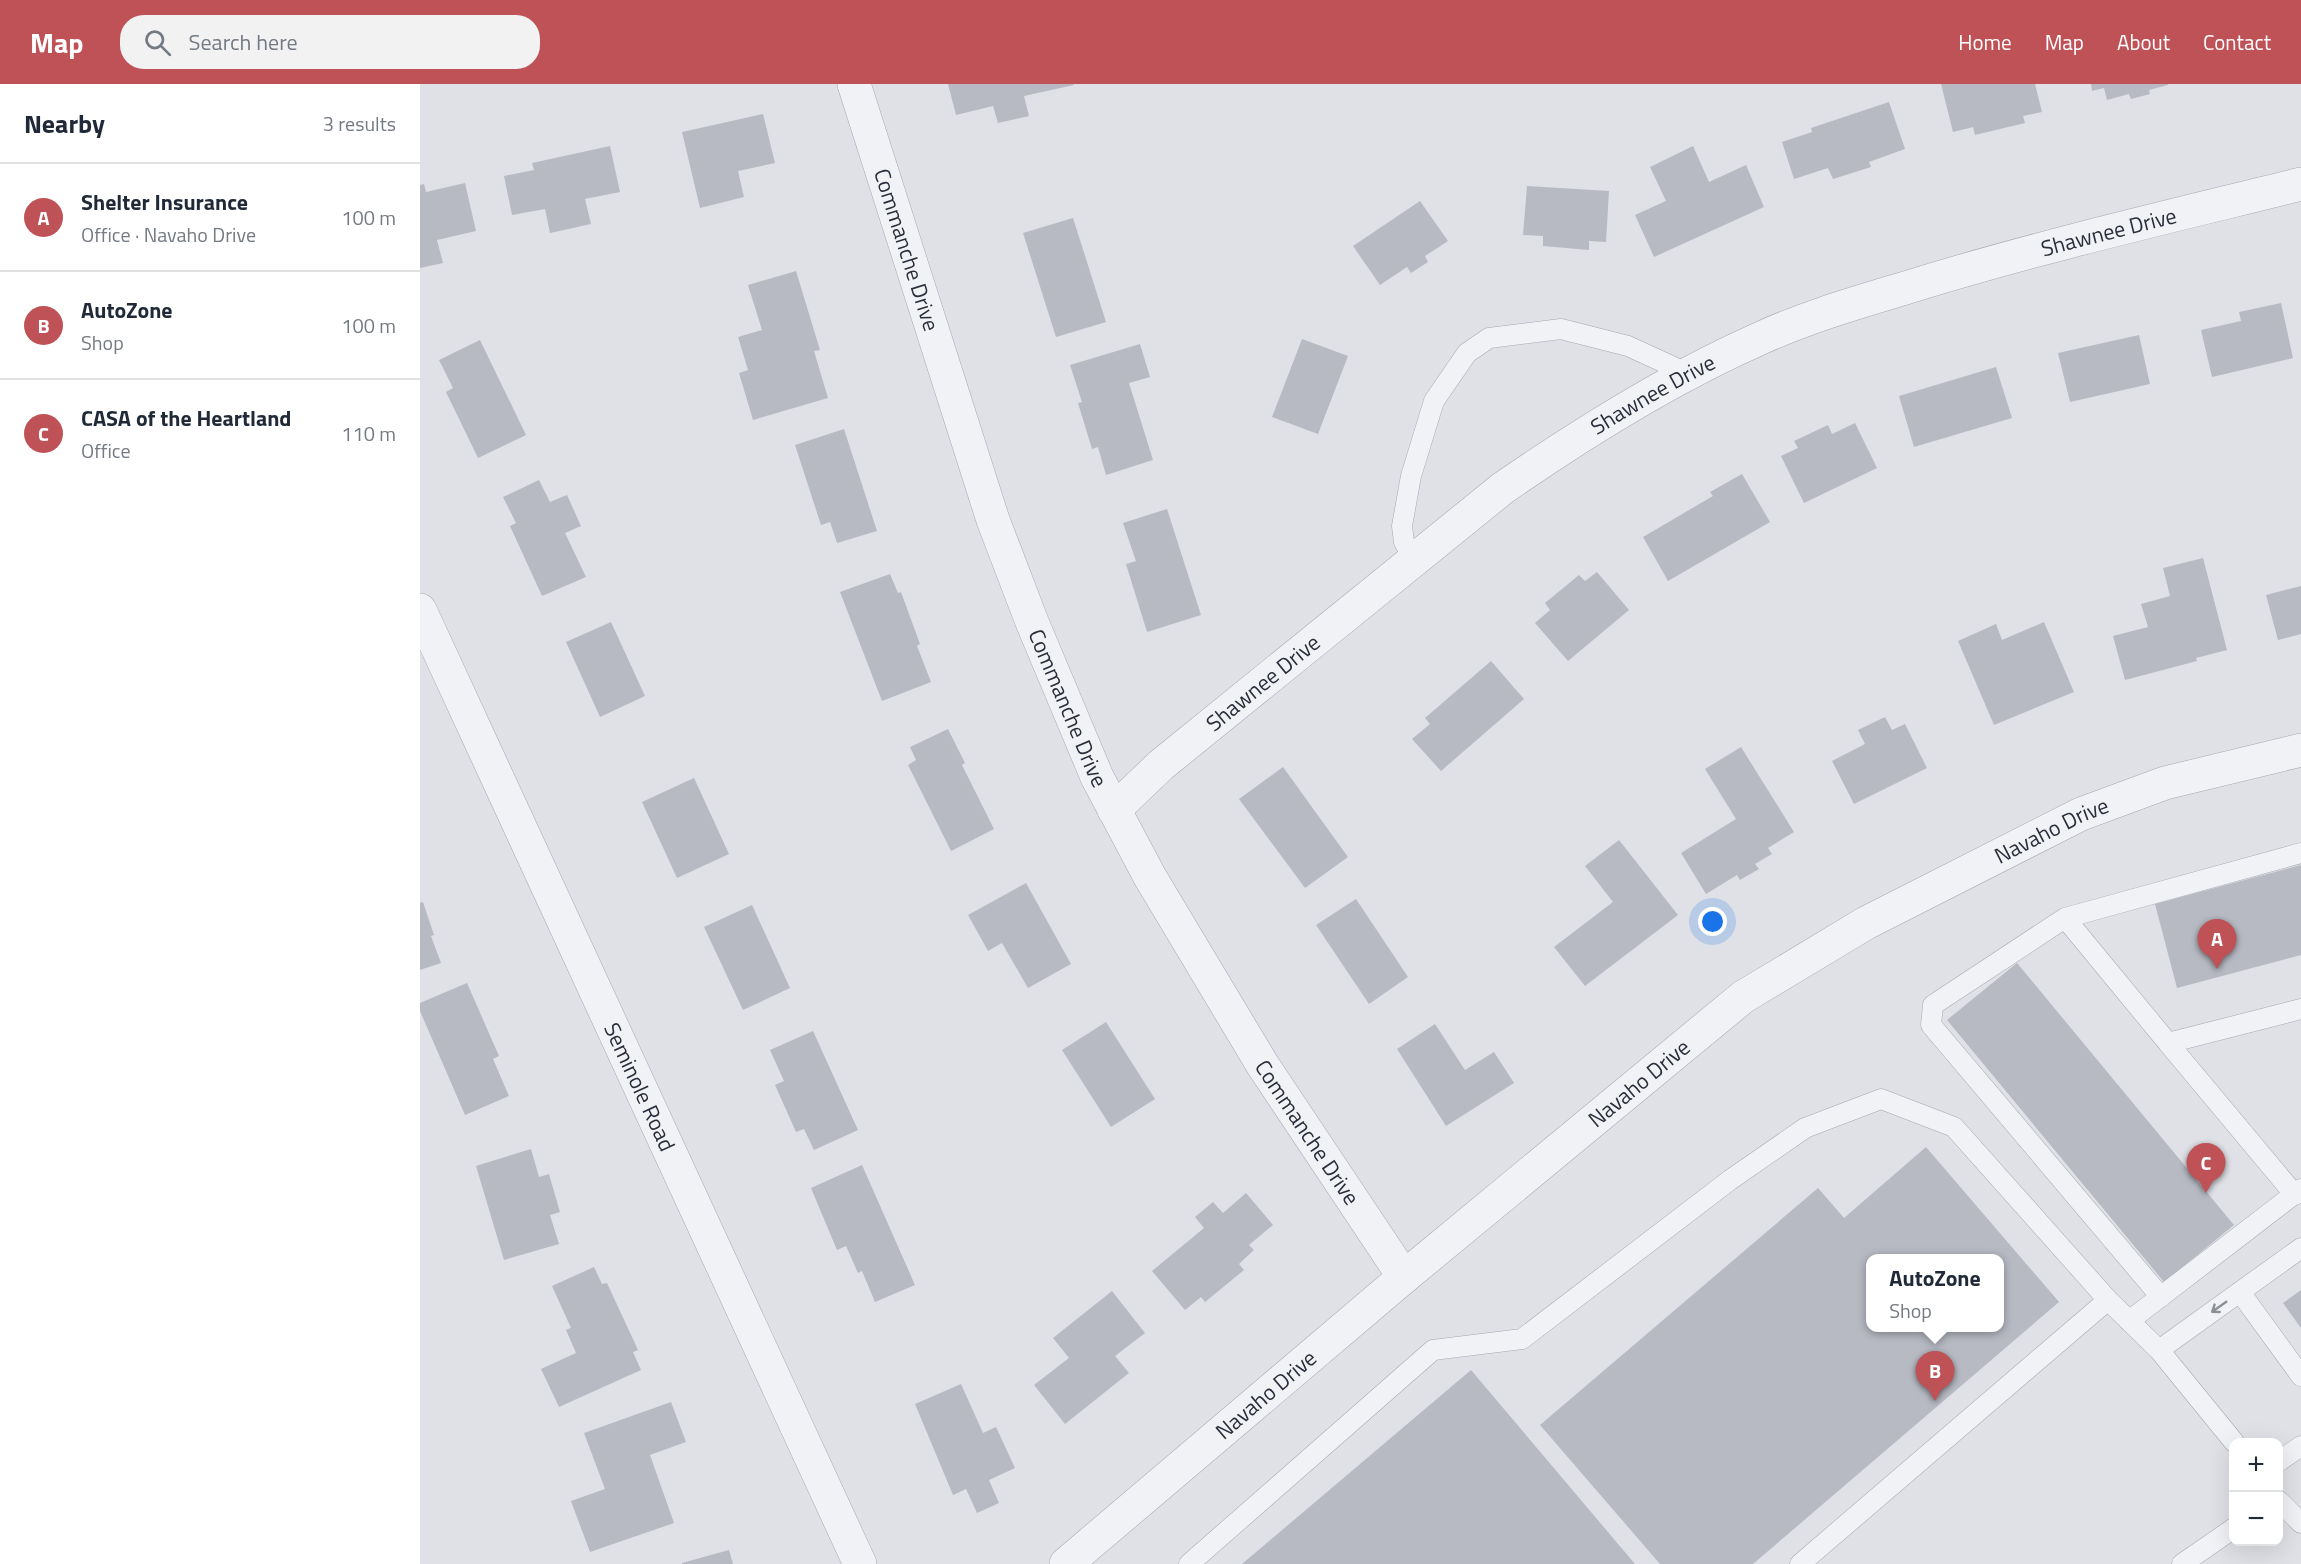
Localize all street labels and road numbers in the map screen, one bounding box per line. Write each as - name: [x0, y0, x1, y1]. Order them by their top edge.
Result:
- street label: Commanche Drive: [865, 164, 949, 335]
- street label: Shawnee Drive: [2037, 198, 2180, 265]
- street label: Shawnee Drive: [1584, 345, 1721, 443]
- street label: Commanche Drive: [1020, 624, 1116, 793]
- street label: Shawnee Drive: [1198, 626, 1327, 739]
- street label: Navaho Drive: [1988, 788, 2113, 872]
- street label: Seminole Road: [595, 1017, 684, 1157]
- street label: Navaho Drive: [1580, 1031, 1697, 1136]
- street label: Commanche Drive: [1247, 1053, 1368, 1212]
- street label: Navaho Drive: [1208, 1341, 1324, 1447]

